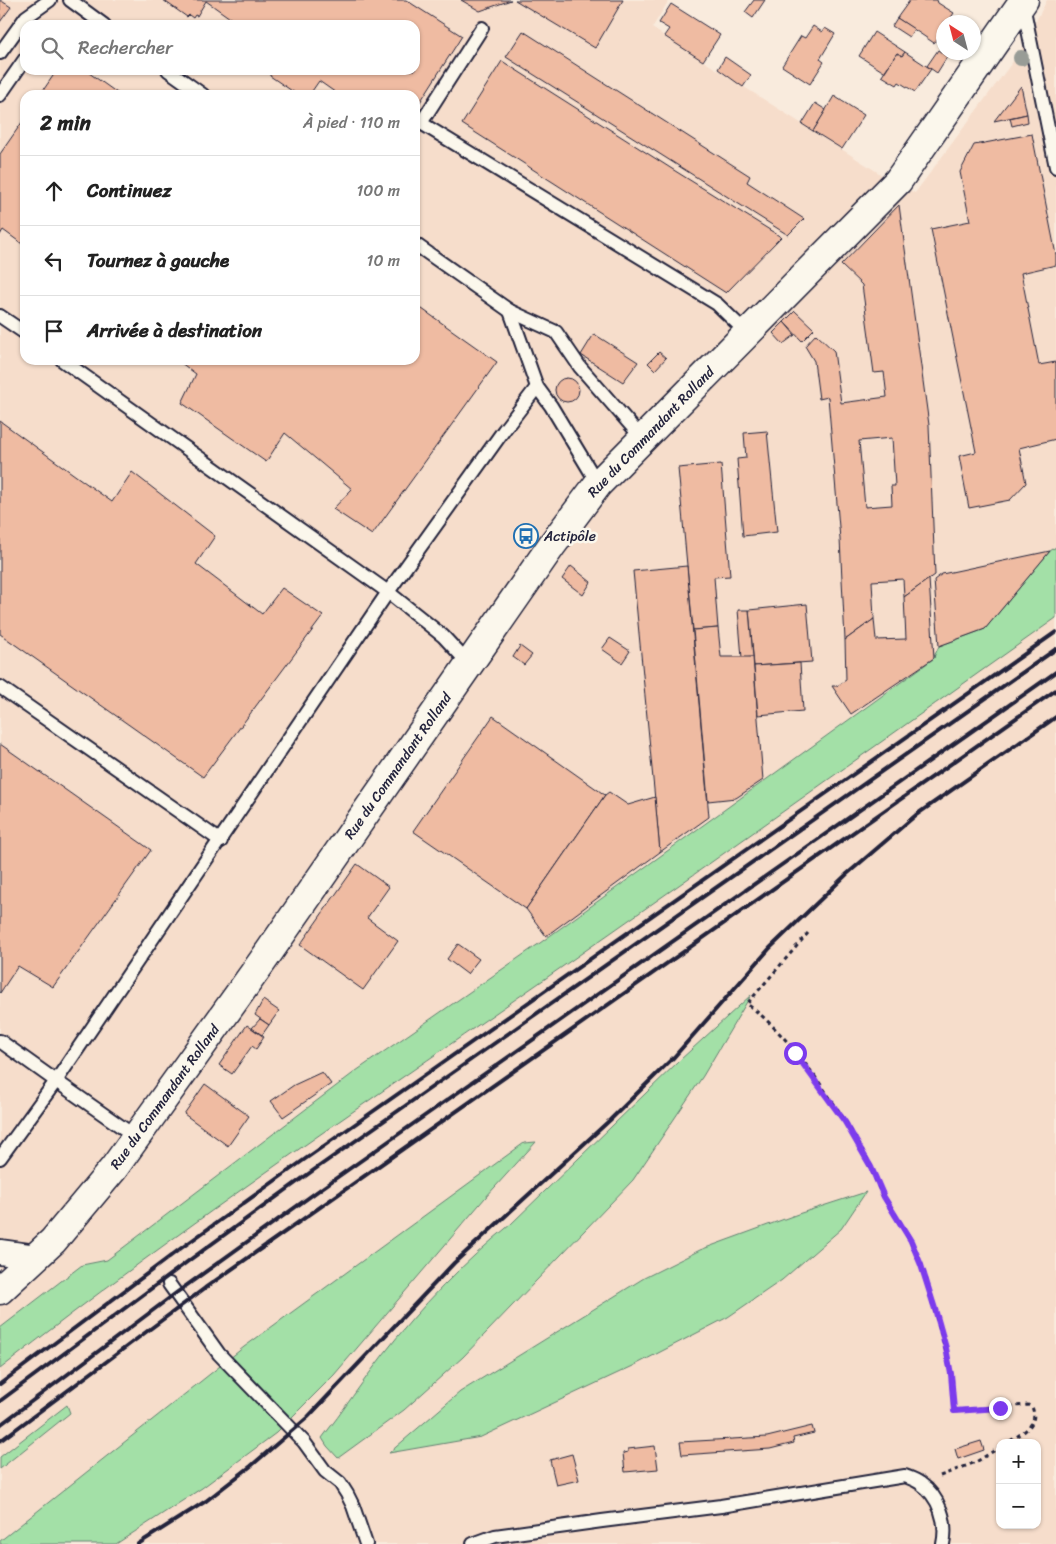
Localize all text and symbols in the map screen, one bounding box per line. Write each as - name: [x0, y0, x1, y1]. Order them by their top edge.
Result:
- north arrow: [936, 15, 981, 60]
- search box: [20, 20, 420, 75]
- text: Rechercher: [78, 31, 173, 64]
- icon: search: [38, 34, 66, 62]
- text: 2 min: [40, 104, 91, 142]
- text: À pied · 110 m: [303, 108, 400, 137]
- text: Continuez: [87, 174, 172, 207]
- text: 100 m: [356, 176, 400, 205]
- icon: ahead: [40, 177, 68, 205]
- text: Tournez à gauche: [87, 244, 229, 277]
- text: 10 m: [367, 246, 400, 275]
- icon: left: [40, 247, 68, 275]
- text: Arrivée à destination: [87, 314, 262, 347]
- icon: arrive: [40, 317, 68, 345]
- street label: Rue du Commandant Rolland: [581, 359, 722, 503]
- bus stop icon: Actipôle: [513, 523, 539, 549]
- place label: Actipôle: [543, 524, 596, 549]
- street label: Rue du Commandant Rolland: [338, 686, 459, 845]
- street label: Rue du Commandant Rolland: [104, 1018, 227, 1175]
- route start: [784, 1042, 807, 1065]
- route end: [989, 1397, 1012, 1420]
- map controls: [996, 1439, 1041, 1529]
- button: +: [996, 1439, 1041, 1484]
- button: −: [996, 1484, 1041, 1529]

